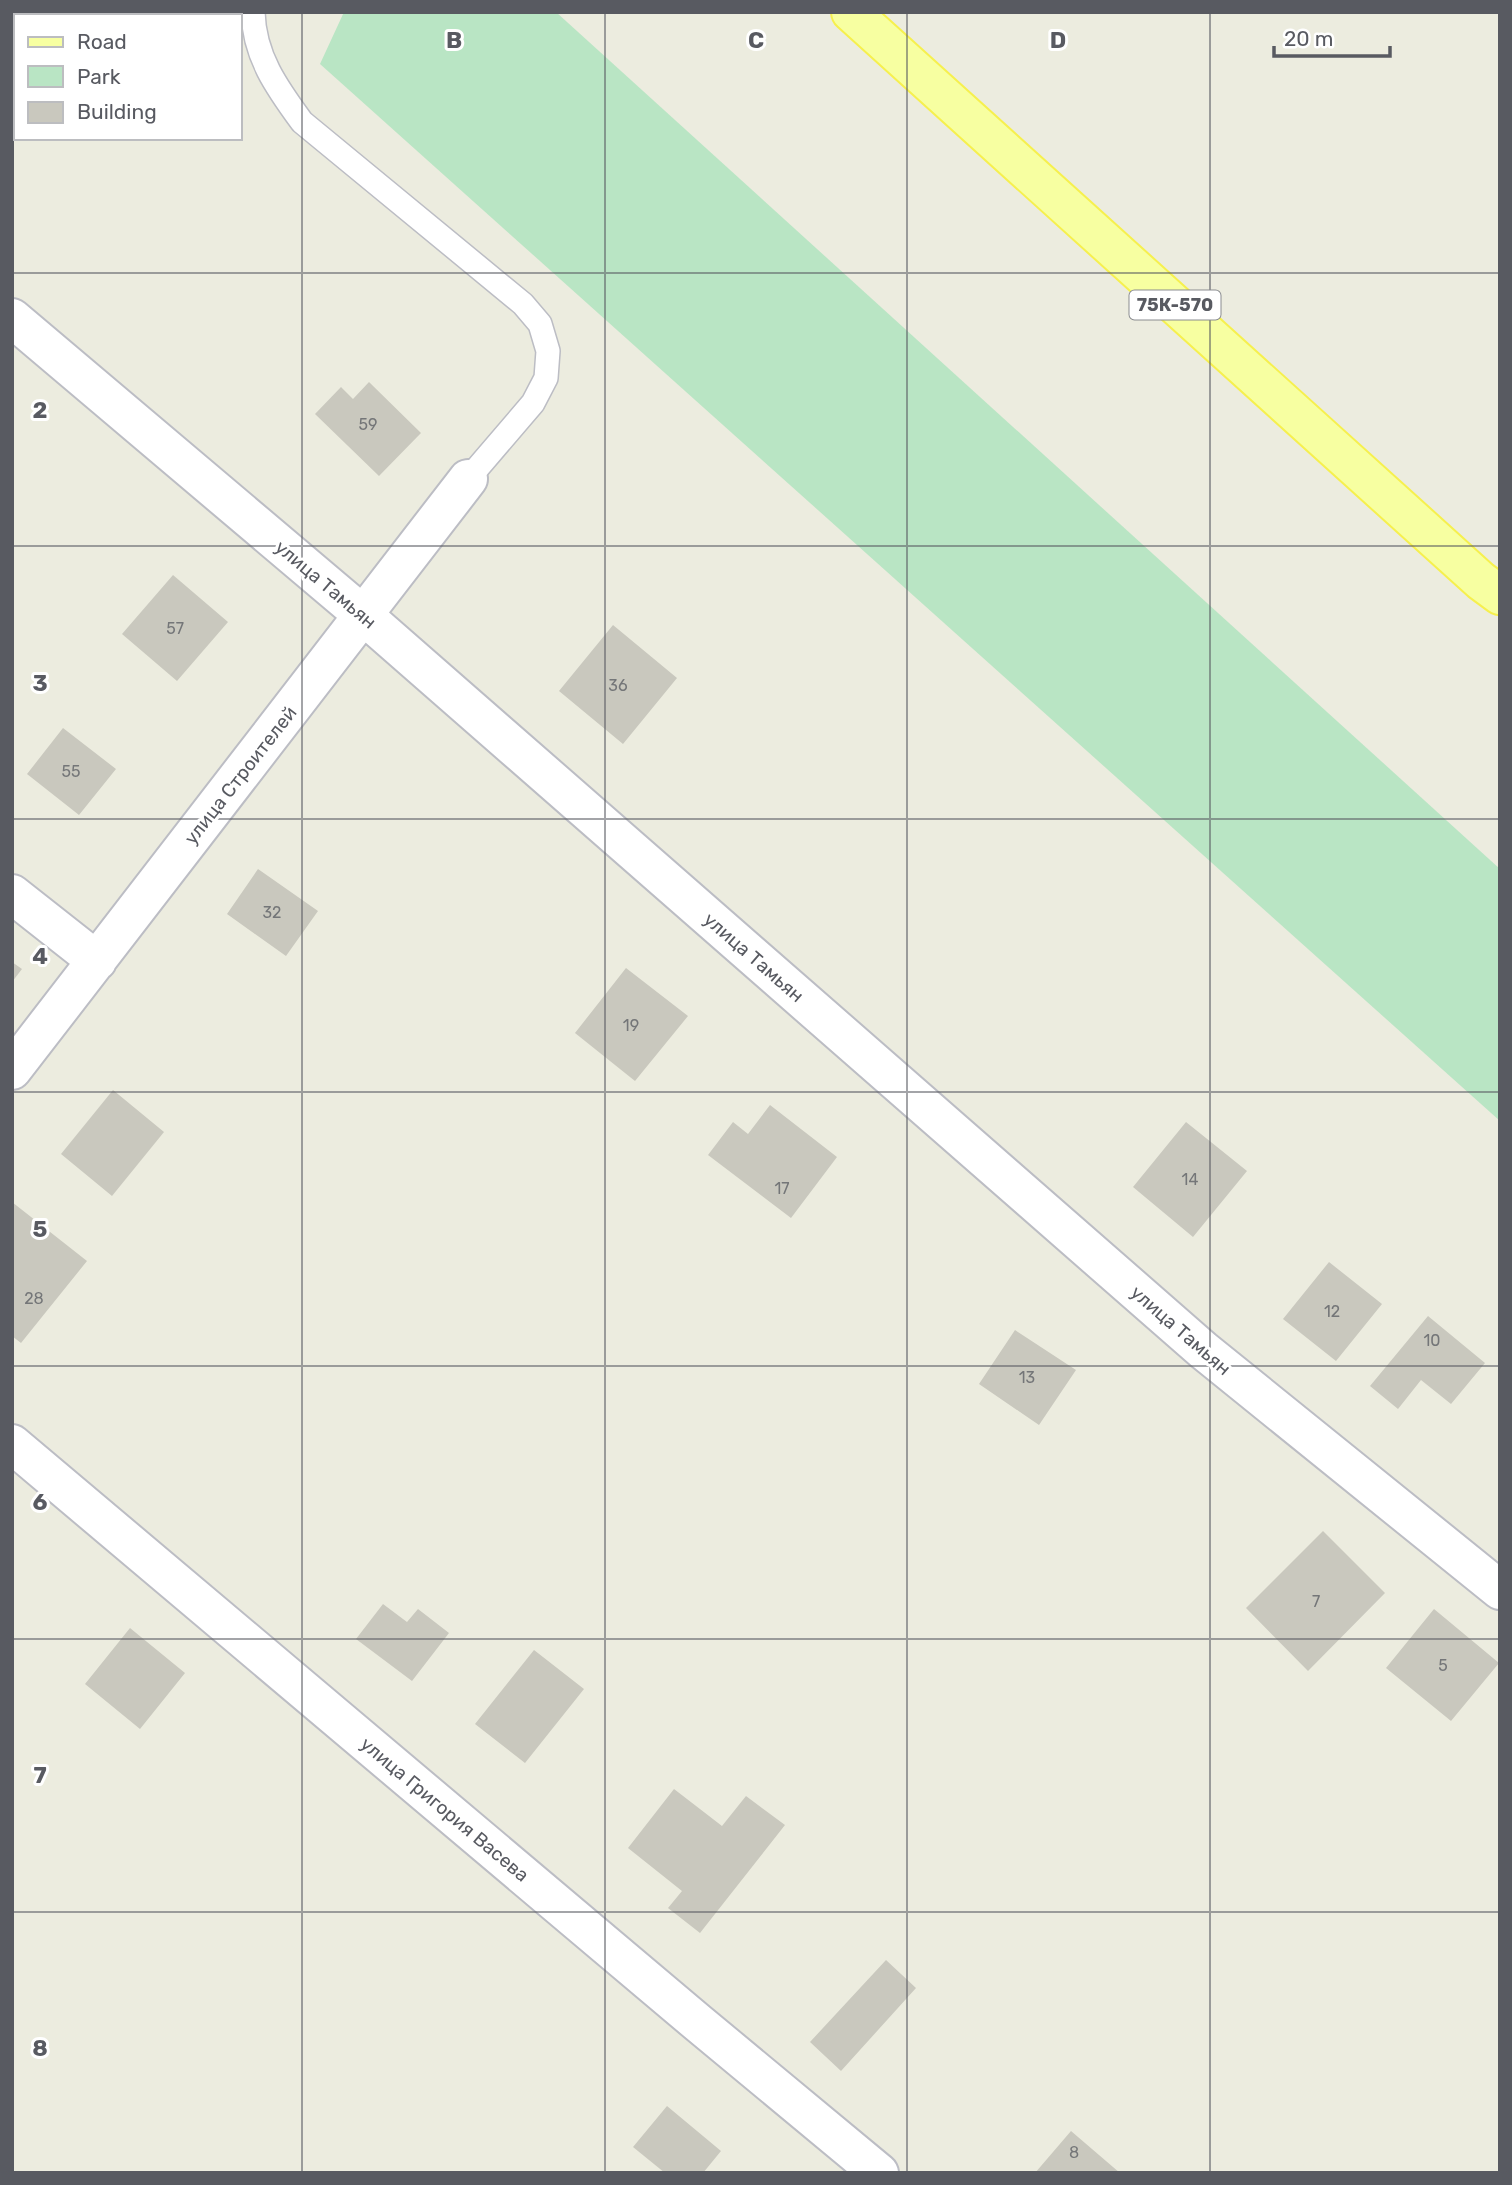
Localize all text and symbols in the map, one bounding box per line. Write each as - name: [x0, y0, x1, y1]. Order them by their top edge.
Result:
- legend: [14, 14, 242, 140]
- scale bar: [1274, 14, 1390, 58]
- text: B: [446, 26, 462, 54]
- text: C: [748, 26, 764, 54]
- text: D: [1050, 26, 1066, 54]
- text: 20 m: [1284, 26, 1333, 51]
- text: Road: [77, 29, 127, 54]
- text: Park: [77, 64, 121, 89]
- text: Building: [77, 99, 157, 124]
- road number: 75К-570: [1130, 290, 1220, 320]
- text: 2: [33, 396, 47, 424]
- house number: 59: [359, 415, 378, 434]
- street label: улица Тамьян: [270, 535, 381, 633]
- house number: 57: [166, 619, 184, 638]
- text: 3: [32, 669, 48, 697]
- house number: 36: [608, 676, 628, 695]
- street label: улица Строителей: [179, 702, 301, 849]
- house number: 55: [61, 762, 81, 781]
- house number: 32: [262, 903, 282, 922]
- street label: улица Тамьян: [699, 908, 808, 1007]
- text: 4: [32, 942, 48, 970]
- house number: 19: [623, 1016, 639, 1035]
- house number: 14: [1182, 1170, 1198, 1189]
- house number: 17: [774, 1179, 790, 1198]
- text: 5: [33, 1215, 48, 1243]
- street label: улица Тамьян: [1126, 1281, 1235, 1380]
- house number: 28: [24, 1289, 44, 1308]
- house number: 12: [1324, 1302, 1340, 1321]
- house number: 10: [1423, 1331, 1441, 1350]
- house number: 13: [1019, 1368, 1035, 1387]
- text: 6: [33, 1488, 48, 1516]
- house number: 7: [1312, 1592, 1320, 1611]
- house number: 5: [1438, 1656, 1448, 1675]
- street label: улица Григория Васева: [356, 1732, 534, 1887]
- text: 7: [33, 1761, 47, 1789]
- text: 8: [32, 2034, 48, 2062]
- house number: 8: [1069, 2143, 1079, 2162]

